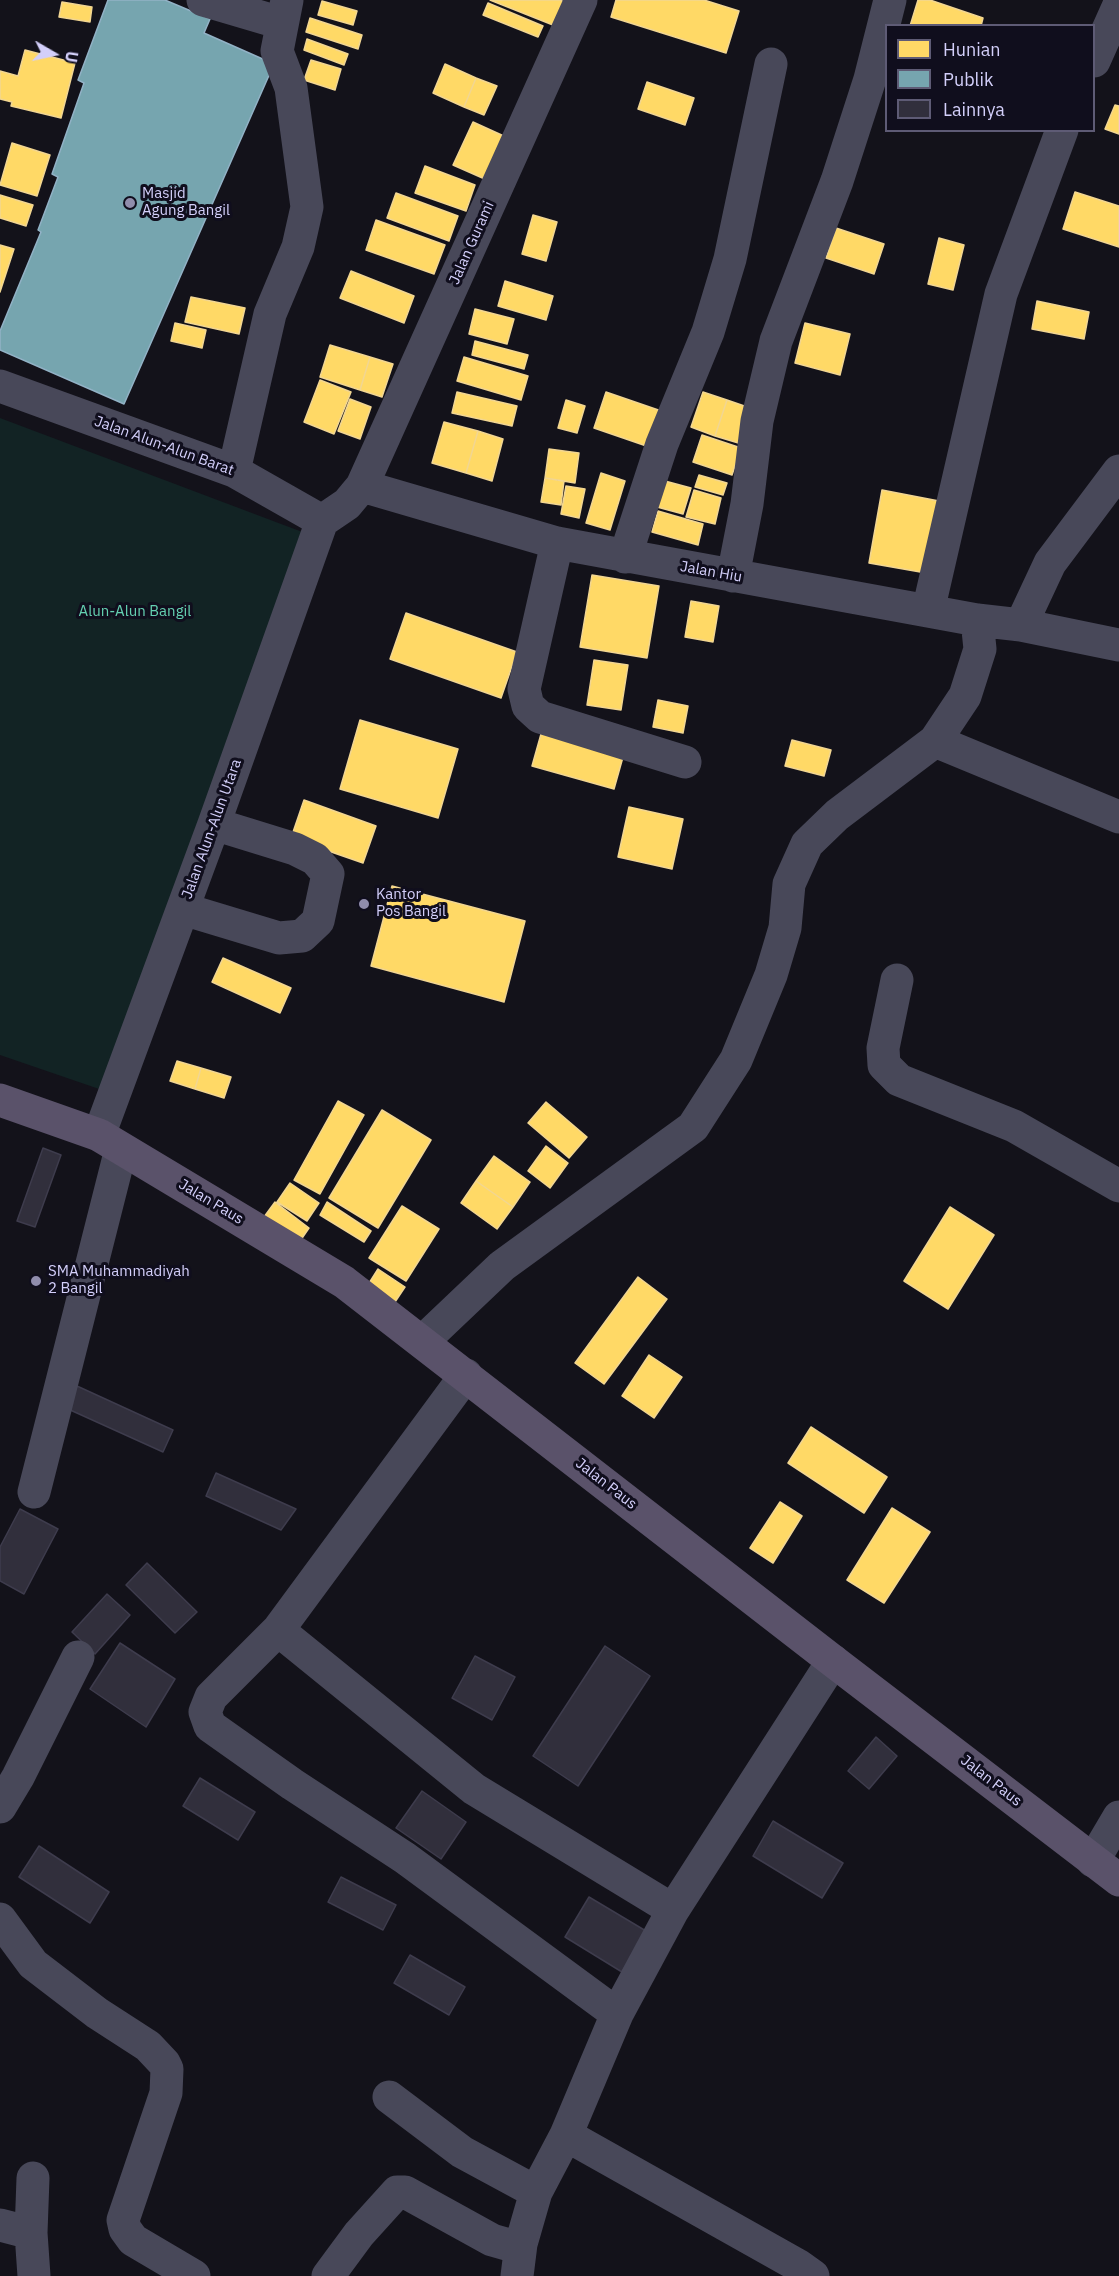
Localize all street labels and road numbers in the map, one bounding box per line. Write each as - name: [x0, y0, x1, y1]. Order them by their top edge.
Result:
- street label: Jalan Gurami: [446, 199, 498, 287]
- street label: Jalan Alun-Alun Barat: [92, 412, 236, 480]
- street label: Jalan Hiu: [679, 558, 743, 586]
- street label: Jalan Alun-Alun Utara: [178, 757, 246, 901]
- street label: Jalan Paus: [175, 1176, 247, 1228]
- street label: Jalan Paus: [572, 1455, 640, 1513]
- street label: Jalan Paus: [957, 1752, 1025, 1810]

